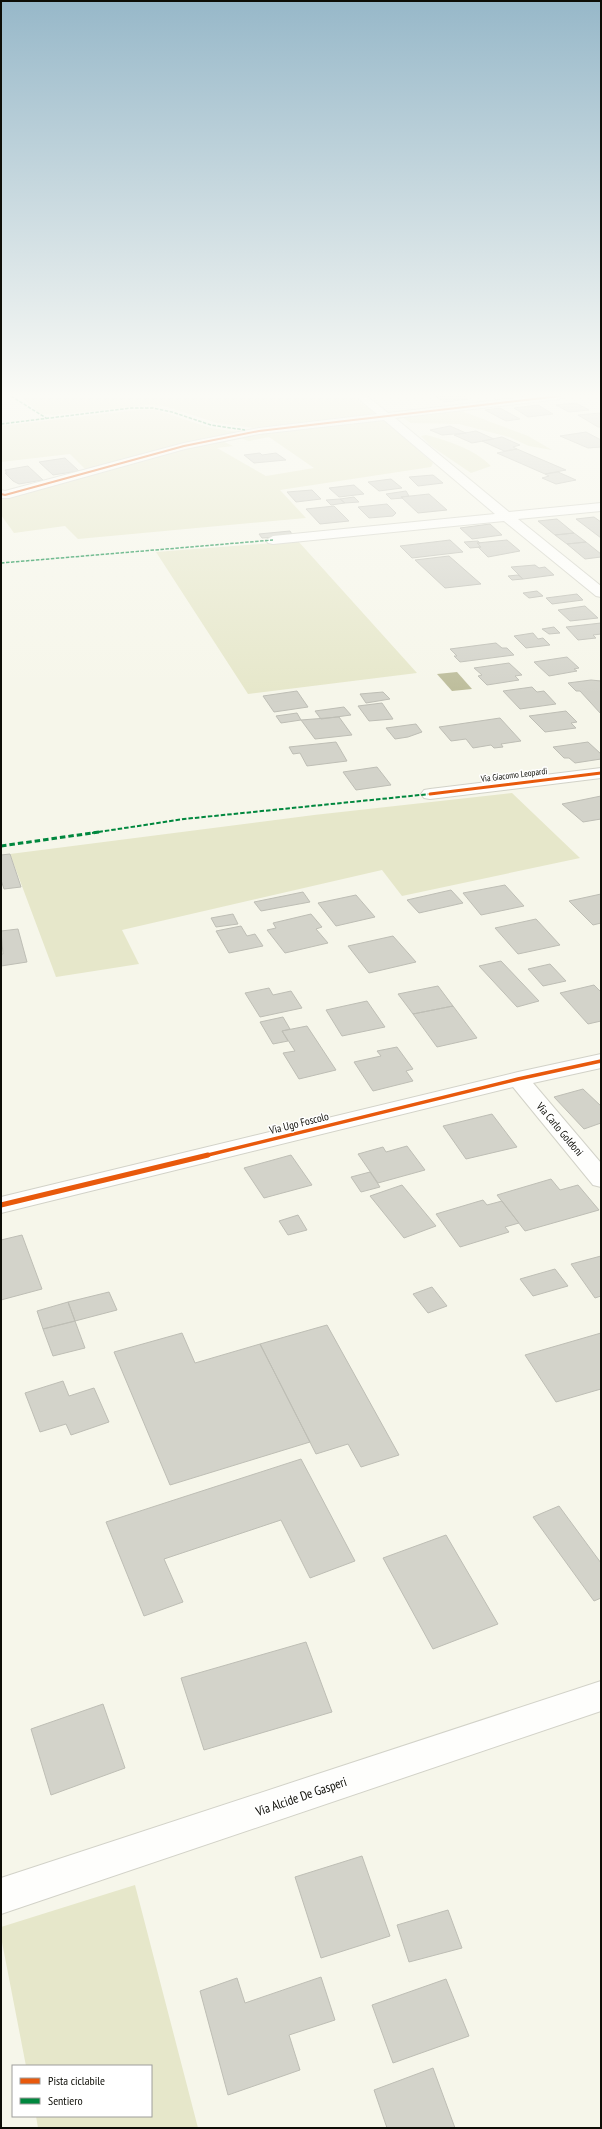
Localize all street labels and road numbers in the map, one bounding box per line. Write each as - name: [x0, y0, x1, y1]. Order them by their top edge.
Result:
- street label: Via Giacomo Leopardi: [479, 765, 548, 784]
- street label: Via Carlo Goldoni: [533, 1099, 586, 1159]
- street label: Via Ugo Foscolo: [267, 1109, 330, 1137]
- street label: Via Alcide De Gasperi: [252, 1773, 349, 1820]

